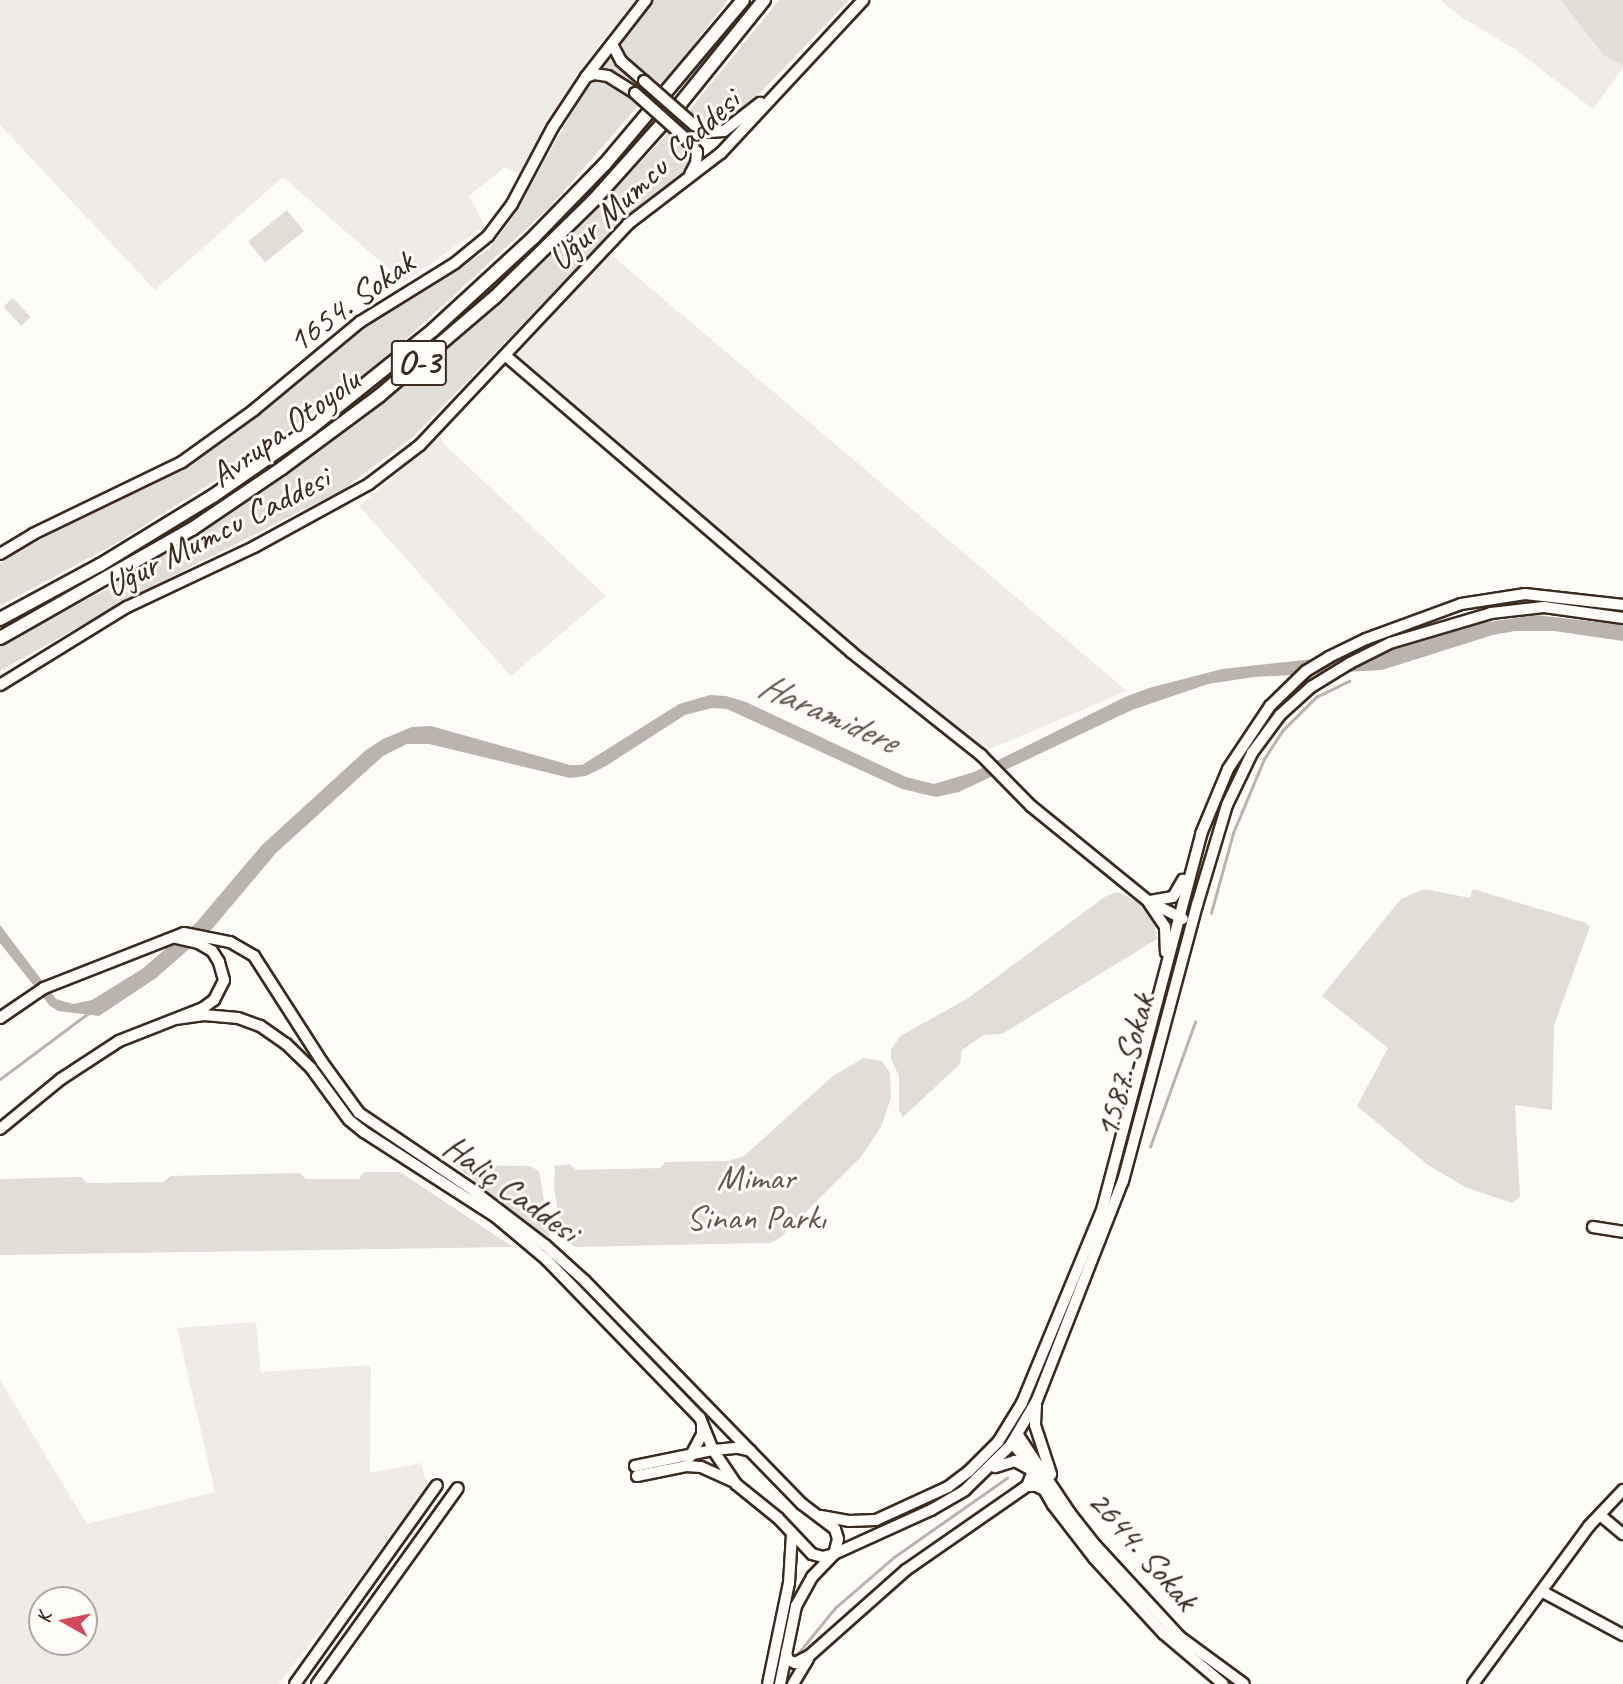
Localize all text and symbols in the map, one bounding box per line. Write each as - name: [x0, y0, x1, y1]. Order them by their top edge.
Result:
- street label: Uğur Mumcu Caddesi: [541, 82, 747, 278]
- street label: 1654. Sokak: [279, 242, 423, 362]
- road number: O-3: [389, 334, 449, 392]
- street label: Avrupa Otoyolu: [202, 359, 368, 497]
- street label: Uğur Mumcu Caddesi: [99, 458, 335, 606]
- water label: Haramidere: [752, 663, 904, 763]
- street label: 1587. Sokak: [1086, 990, 1164, 1142]
- street label: Haliç Caddesi: [435, 1126, 587, 1252]
- park label: Mimar Sinan Parkı: [686, 1157, 826, 1239]
- street label: 2644. Sokak: [1079, 1481, 1207, 1619]
- north arrow: [28, 1586, 98, 1656]
- text: K: [32, 1611, 57, 1625]

